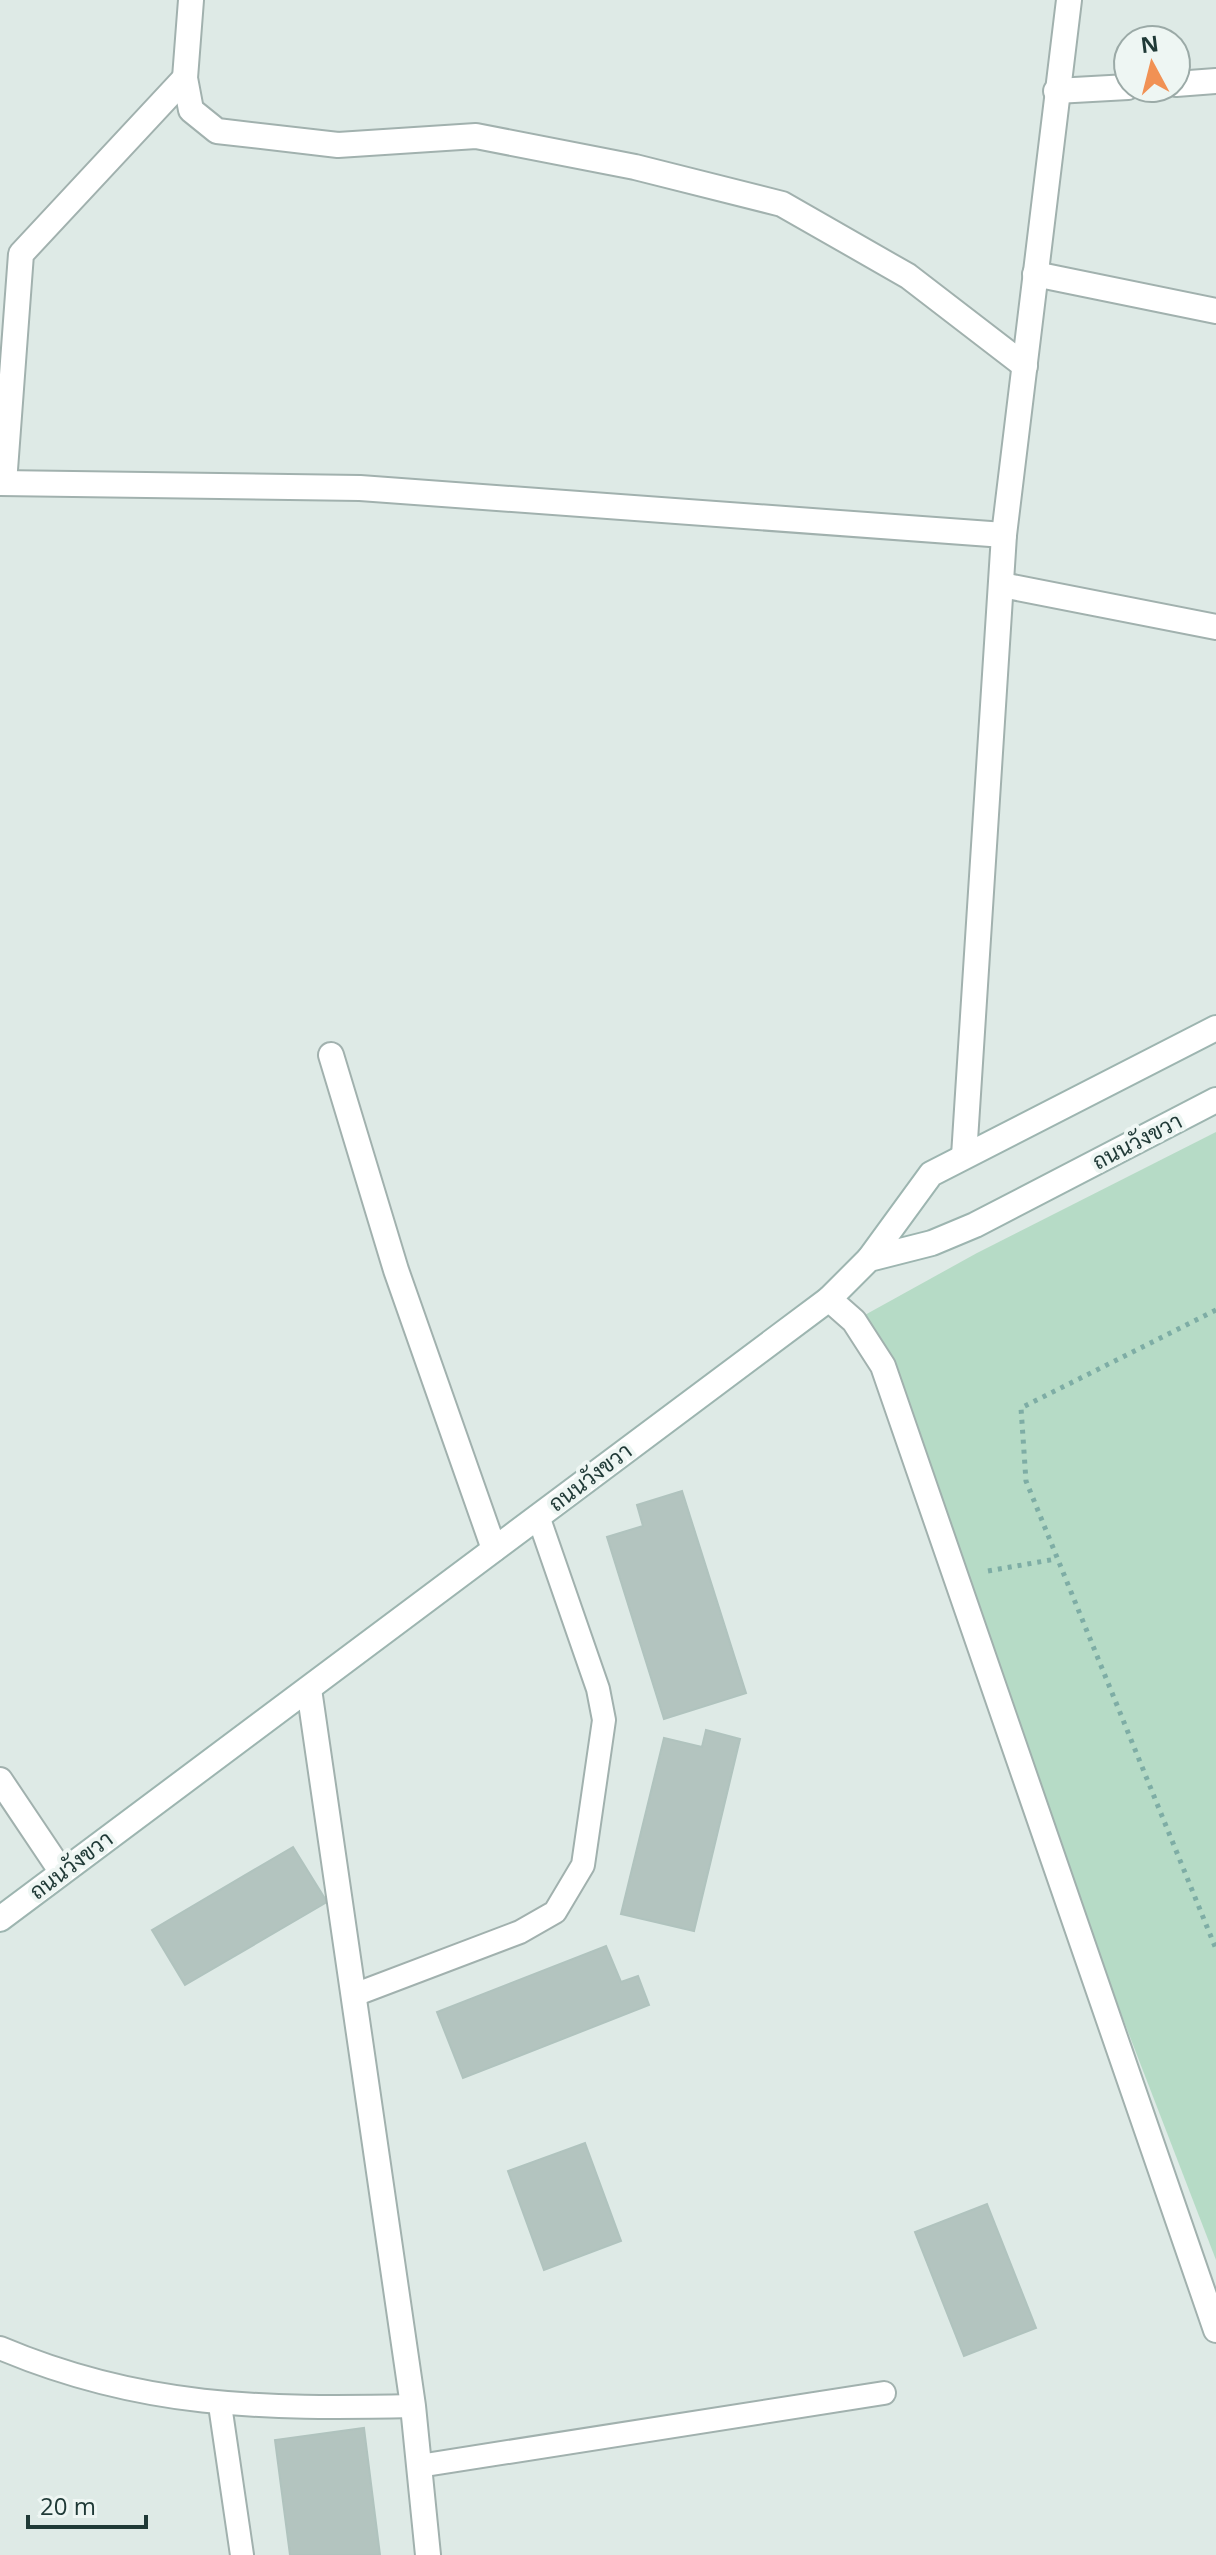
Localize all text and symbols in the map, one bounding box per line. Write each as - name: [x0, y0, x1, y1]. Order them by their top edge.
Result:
- north arrow: [1112, 24, 1192, 104]
- text: N: [1139, 27, 1160, 59]
- street label: ถนนวังขวา: [1086, 1105, 1187, 1176]
- street label: ถนนวังขวา: [542, 1435, 637, 1517]
- street label: ถนนวังขวา: [23, 1823, 118, 1905]
- scale bar: [28, 2479, 146, 2529]
- text: 20 m: [40, 2489, 96, 2522]

